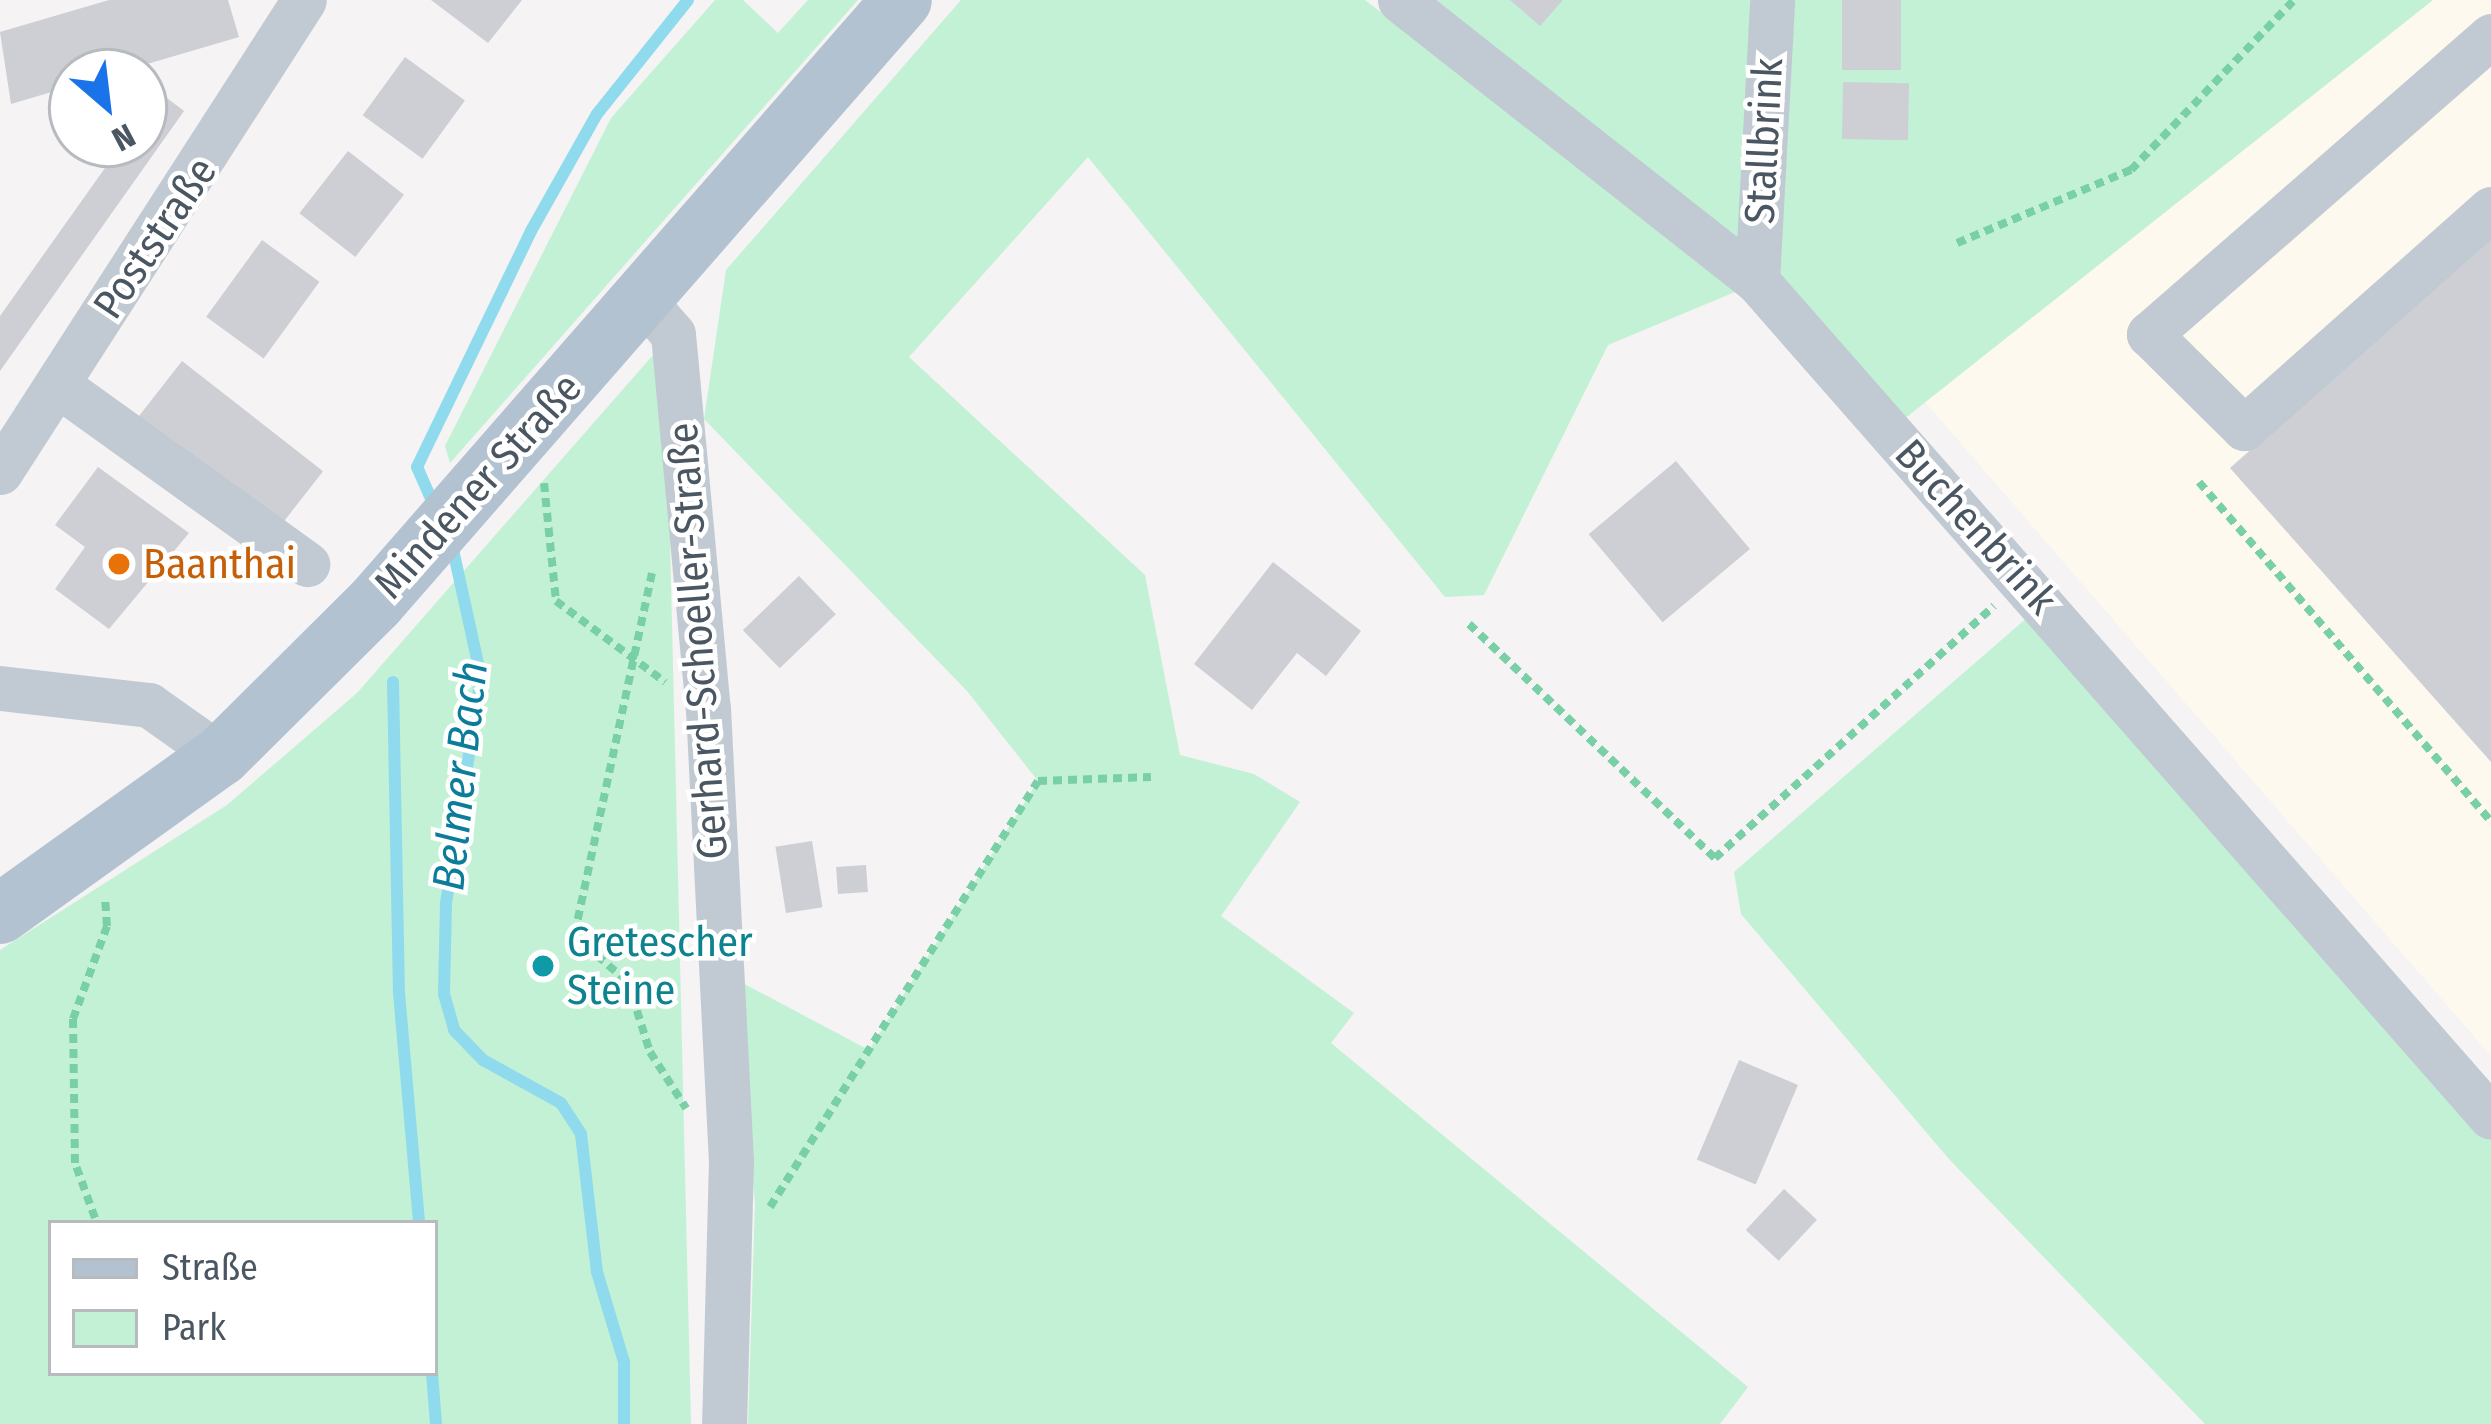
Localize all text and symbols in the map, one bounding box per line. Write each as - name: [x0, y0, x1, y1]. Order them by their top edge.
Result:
- north arrow: [48, 48, 168, 168]
- street label: Stallbrink: [1734, 57, 1794, 225]
- text: N: [105, 115, 142, 159]
- street label: Poststraße: [83, 148, 227, 328]
- street label: Mindener Straße: [364, 363, 592, 609]
- street label: Gerhard-Schoeller-Straße: [658, 421, 738, 861]
- street label: Buchenbrink: [1885, 429, 2067, 625]
- place label: Baanthai: [143, 539, 296, 589]
- marker: Baanthai: [106, 551, 132, 577]
- water label: Belmer Bach: [422, 659, 500, 893]
- place label: Gretescher Steine: [567, 917, 753, 1016]
- marker: Gretescher Steine: [530, 953, 556, 979]
- legend: [48, 1220, 438, 1376]
- text: Straße: [162, 1246, 258, 1290]
- text: Park: [162, 1306, 226, 1350]

